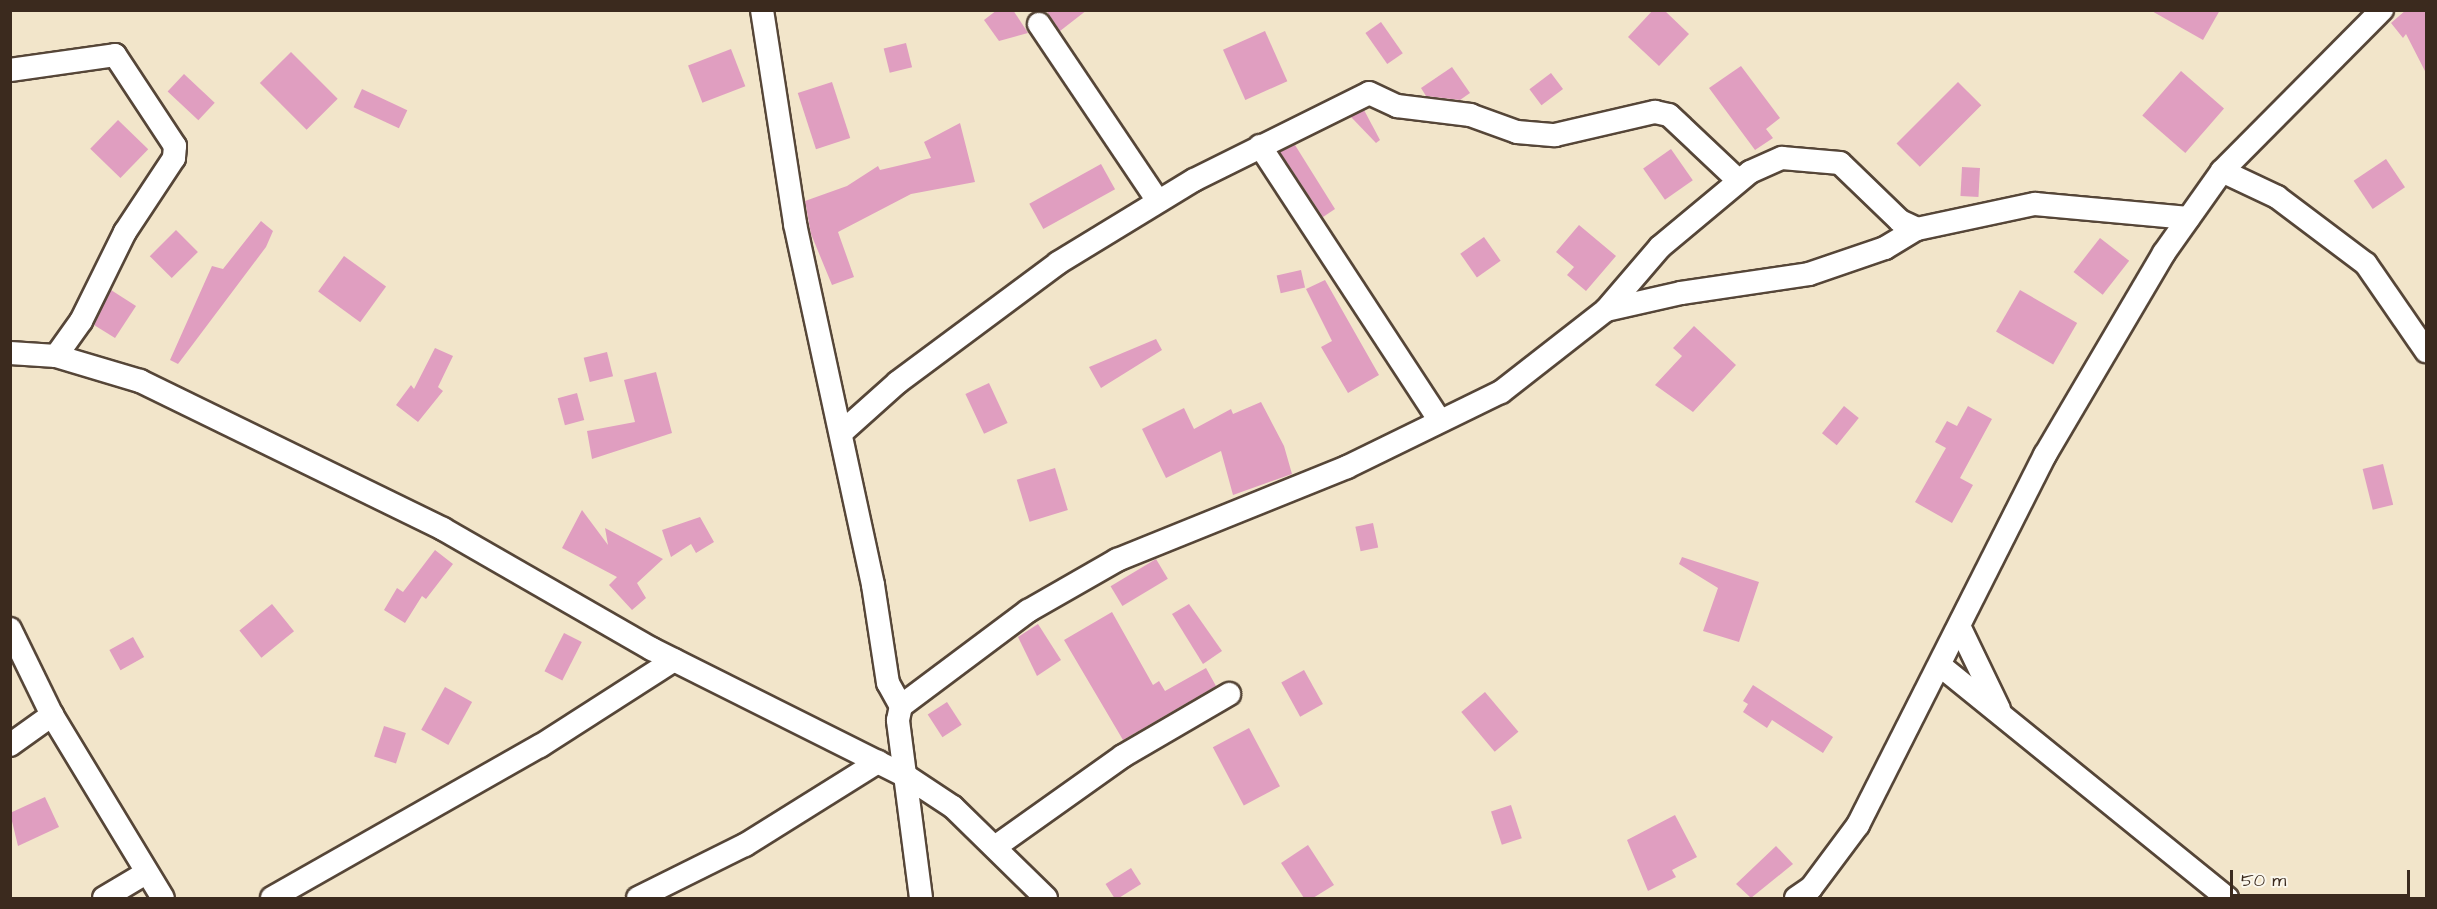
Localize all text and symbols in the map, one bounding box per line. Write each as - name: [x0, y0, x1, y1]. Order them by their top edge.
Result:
- scale bar: [2233, 858, 2413, 896]
- text: 50 m: [2241, 868, 2286, 893]

